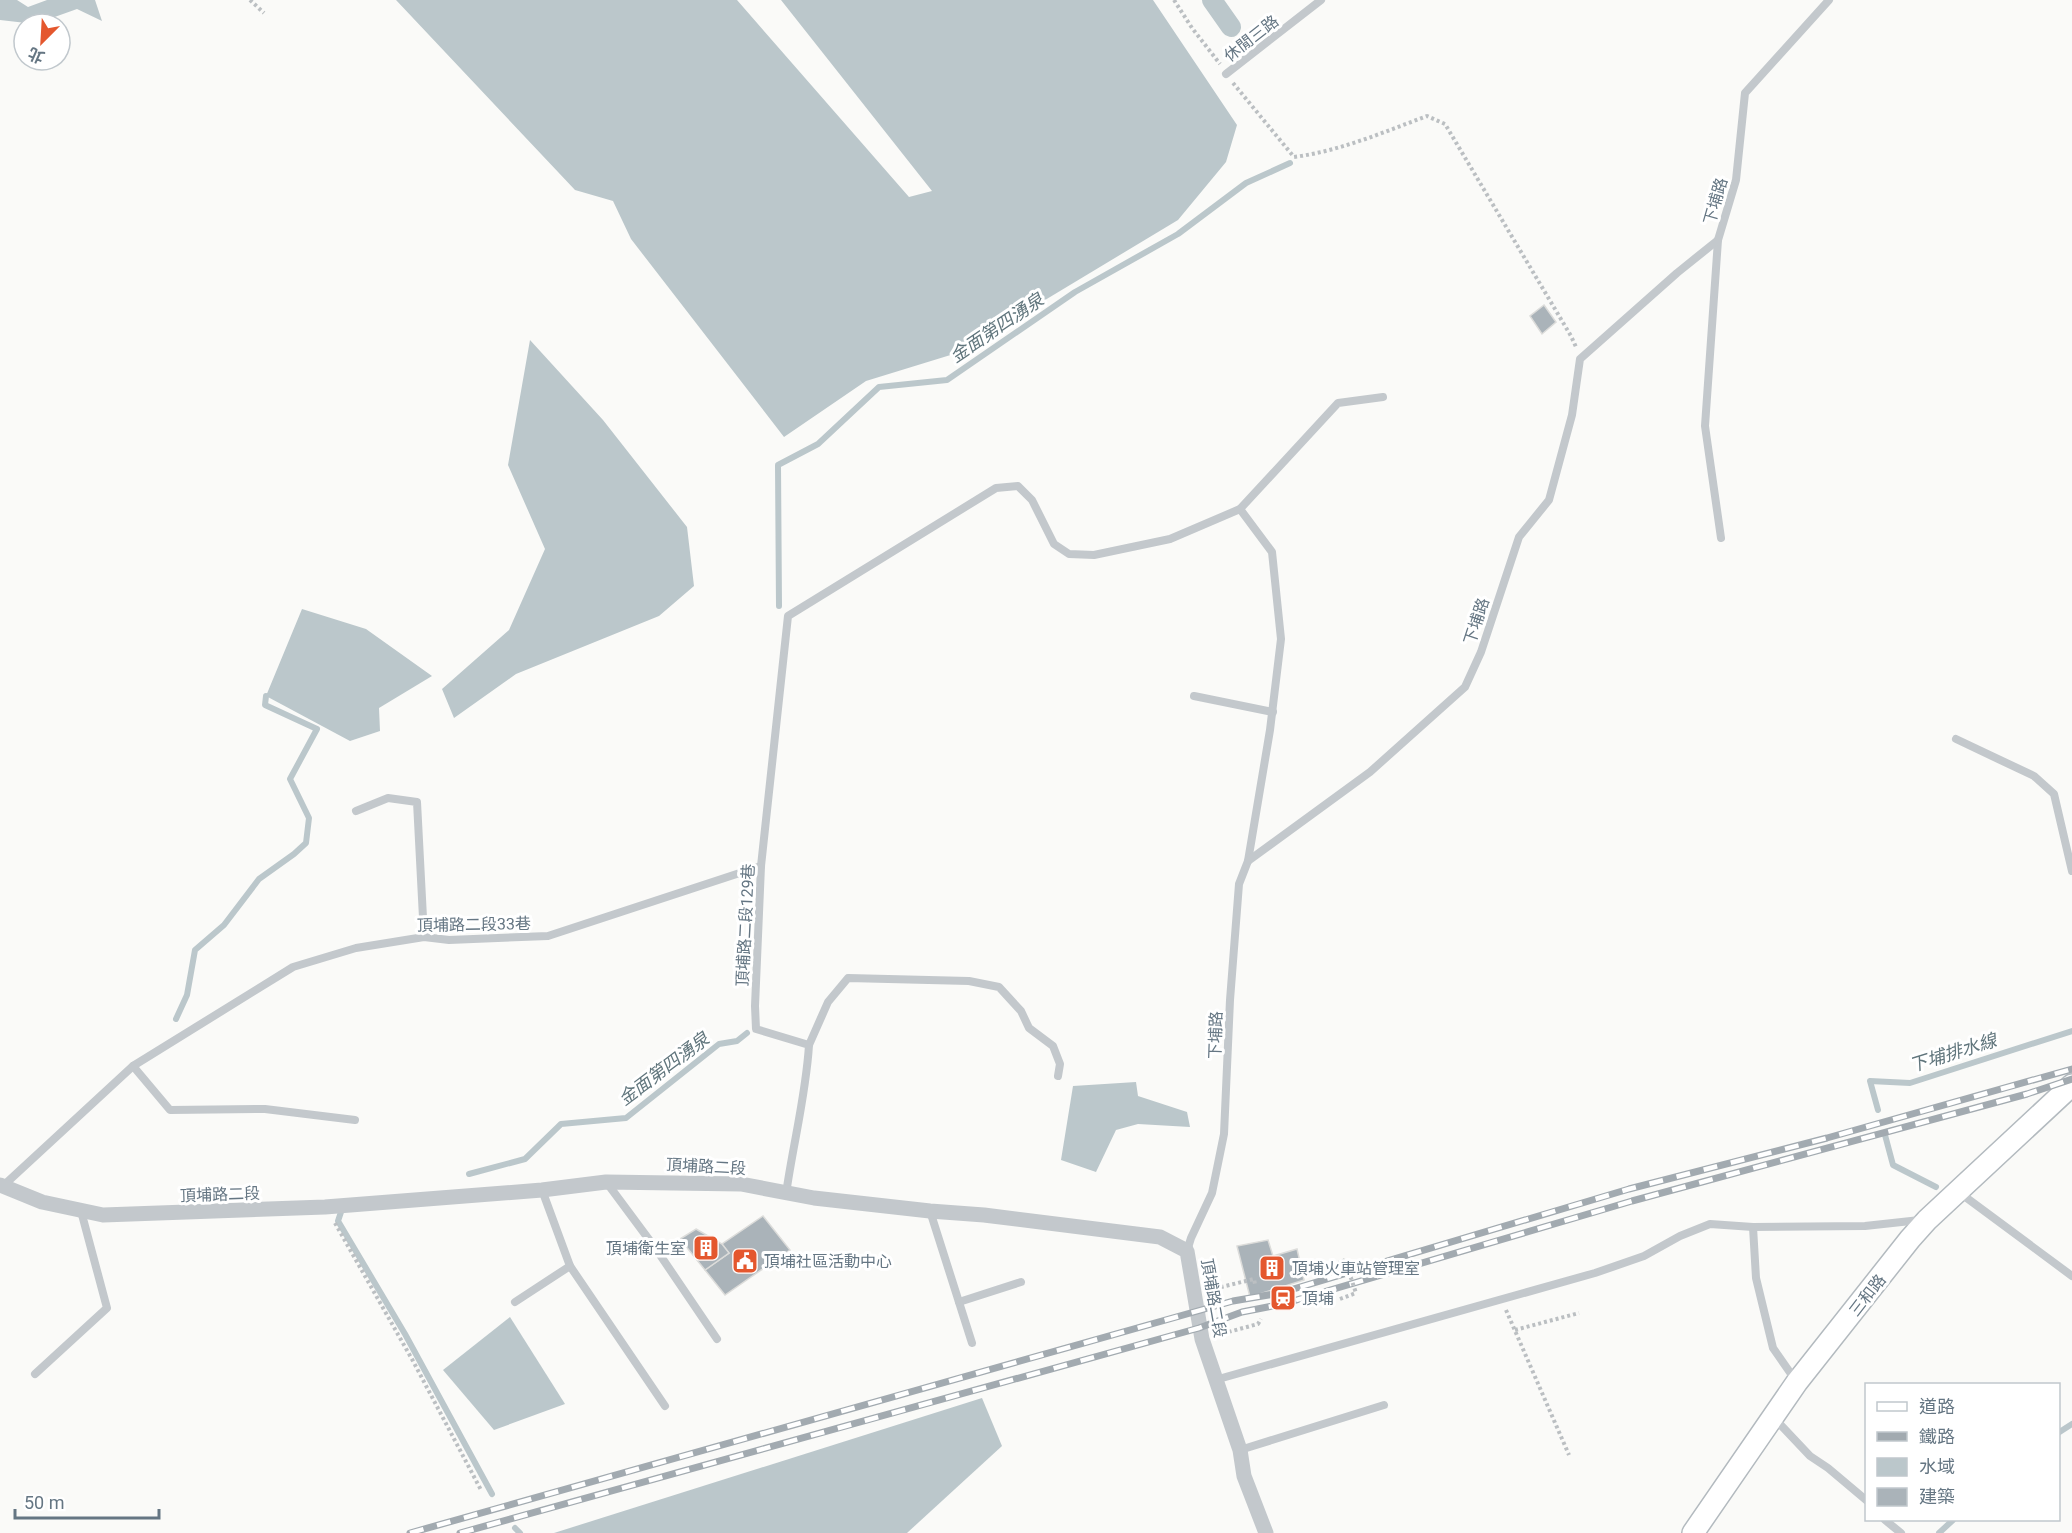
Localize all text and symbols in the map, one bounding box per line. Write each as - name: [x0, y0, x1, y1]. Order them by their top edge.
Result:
- street label: 休閒三路: [1220, 11, 1282, 66]
- north arrow: [12, 12, 72, 72]
- text: 北: [25, 43, 47, 67]
- street label: 下埔路: [1700, 175, 1731, 227]
- water label: 金面第四湧泉: [946, 288, 1048, 366]
- street label: 下埔路: [1460, 595, 1493, 647]
- street label: 頂埔路二段129巷: [733, 863, 758, 987]
- street label: 頂埔路二段33巷: [417, 914, 531, 935]
- street label: 下埔路: [1205, 1011, 1226, 1059]
- water label: 金面第四湧泉: [614, 1027, 714, 1109]
- water label: 下埔排水線: [1907, 1029, 2001, 1076]
- street label: 頂埔路二段: [666, 1155, 746, 1178]
- street label: 頂埔路二段: [180, 1184, 260, 1205]
- building icon: 頂埔衛生室: [691, 1233, 721, 1263]
- place label: 頂埔衛生室: [606, 1239, 686, 1258]
- public building icon: 頂埔社區活動中心: [730, 1246, 760, 1276]
- place label: 頂埔社區活動中心: [764, 1252, 892, 1271]
- building icon: 頂埔火車站管理室: [1257, 1253, 1287, 1283]
- street label: 頂埔路二段: [1197, 1257, 1230, 1339]
- place label: 頂埔火車站管理室: [1292, 1259, 1420, 1278]
- street label: 三和路: [1845, 1271, 1890, 1320]
- station icon: 頂埔: [1268, 1283, 1298, 1313]
- place label: 頂埔: [1302, 1289, 1334, 1308]
- legend: [1865, 1383, 2060, 1521]
- text: 道路: [1919, 1396, 1955, 1417]
- text: 鐵路: [1919, 1426, 1955, 1447]
- text: 水域: [1919, 1456, 1955, 1477]
- scale bar: [15, 1482, 159, 1520]
- text: 建築: [1919, 1486, 1955, 1507]
- text: 50 m: [24, 1492, 64, 1513]

